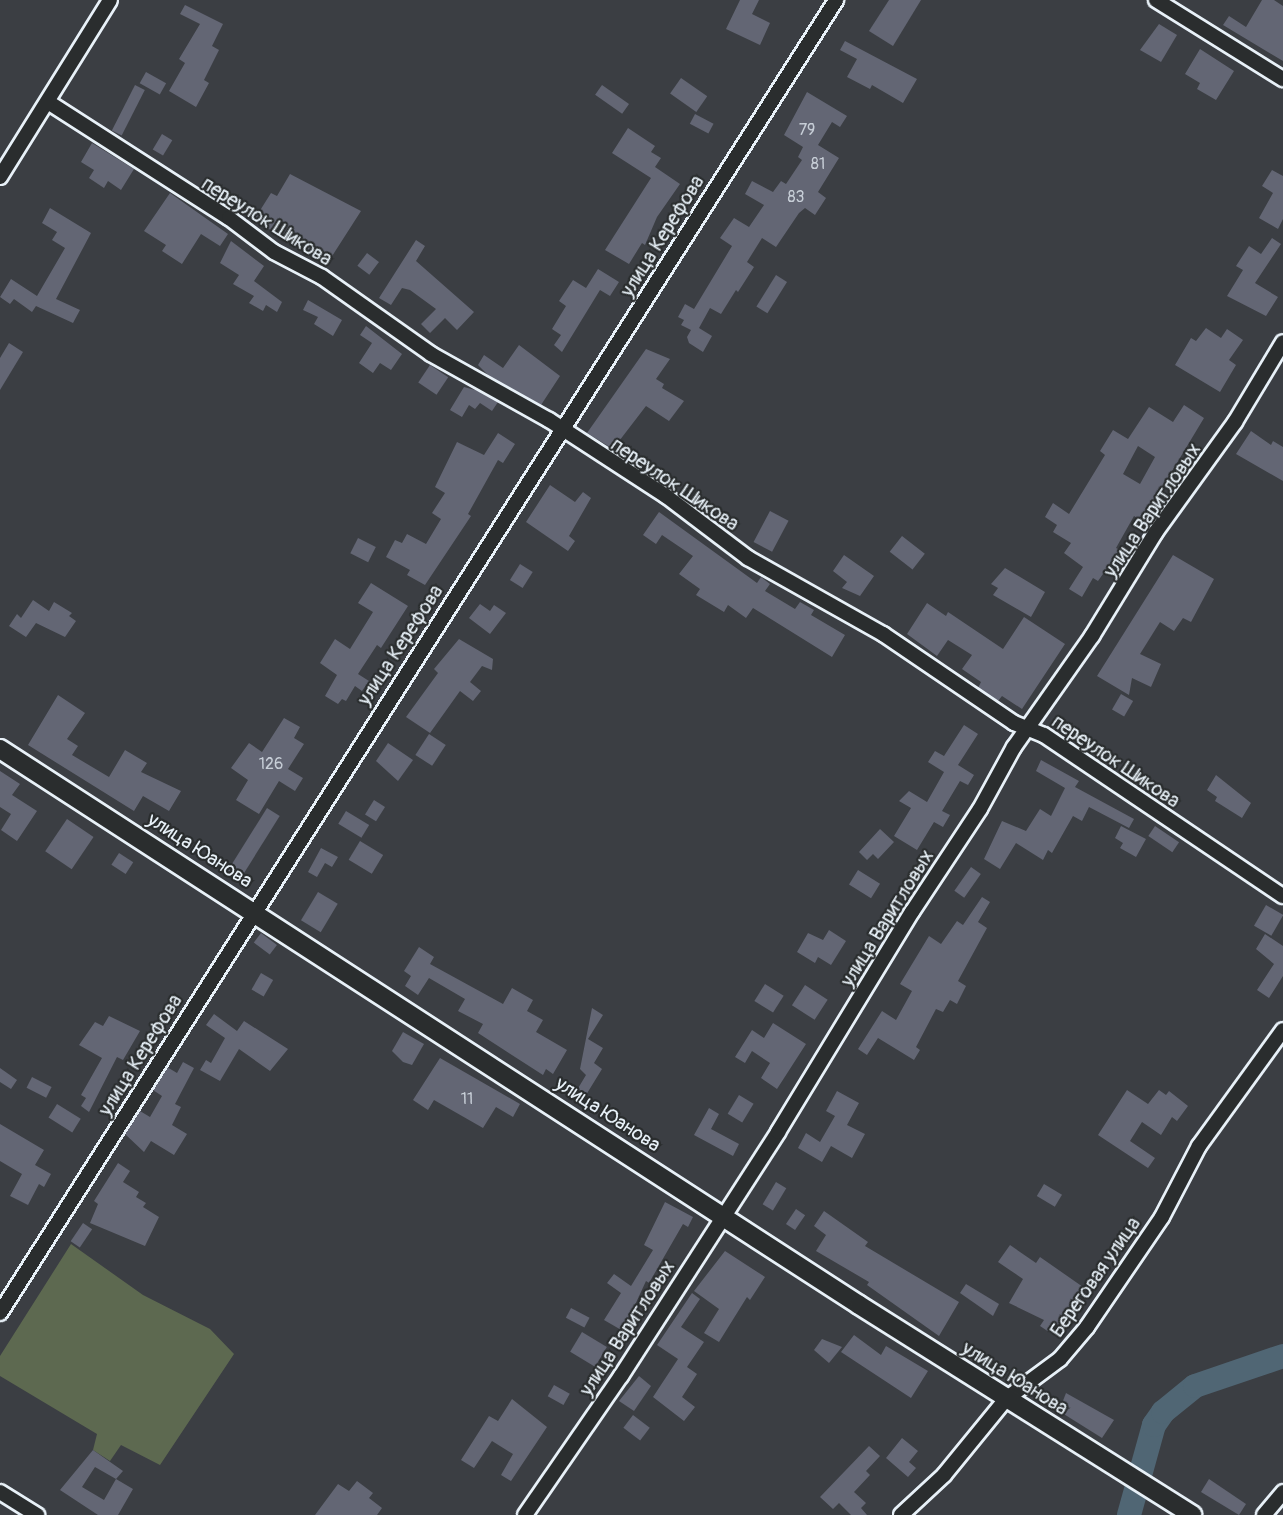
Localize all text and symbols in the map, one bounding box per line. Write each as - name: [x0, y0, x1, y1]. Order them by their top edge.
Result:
- house number: 79: [799, 120, 815, 140]
- house number: 81: [811, 154, 825, 174]
- street label: переулок Шикова: [197, 171, 337, 271]
- street label: улица Керефова: [615, 171, 709, 301]
- house number: 83: [788, 187, 804, 207]
- street label: переулок Шикова: [606, 432, 744, 536]
- street label: улица Варитловых: [1098, 438, 1206, 582]
- street label: улица Керефова: [352, 580, 448, 710]
- street label: переулок Шикова: [1047, 709, 1185, 813]
- house number: 126: [259, 754, 283, 774]
- street label: улица Юанова: [143, 807, 257, 893]
- street label: улица Варитловых: [835, 845, 939, 991]
- street label: улица Керефова: [93, 990, 187, 1120]
- street label: улица Юанова: [551, 1071, 665, 1157]
- house number: 11: [461, 1089, 473, 1109]
- street label: Береговая улица: [1045, 1212, 1145, 1342]
- street label: улица Варитловых: [574, 1256, 680, 1400]
- street label: улица Юанова: [958, 1336, 1072, 1420]

